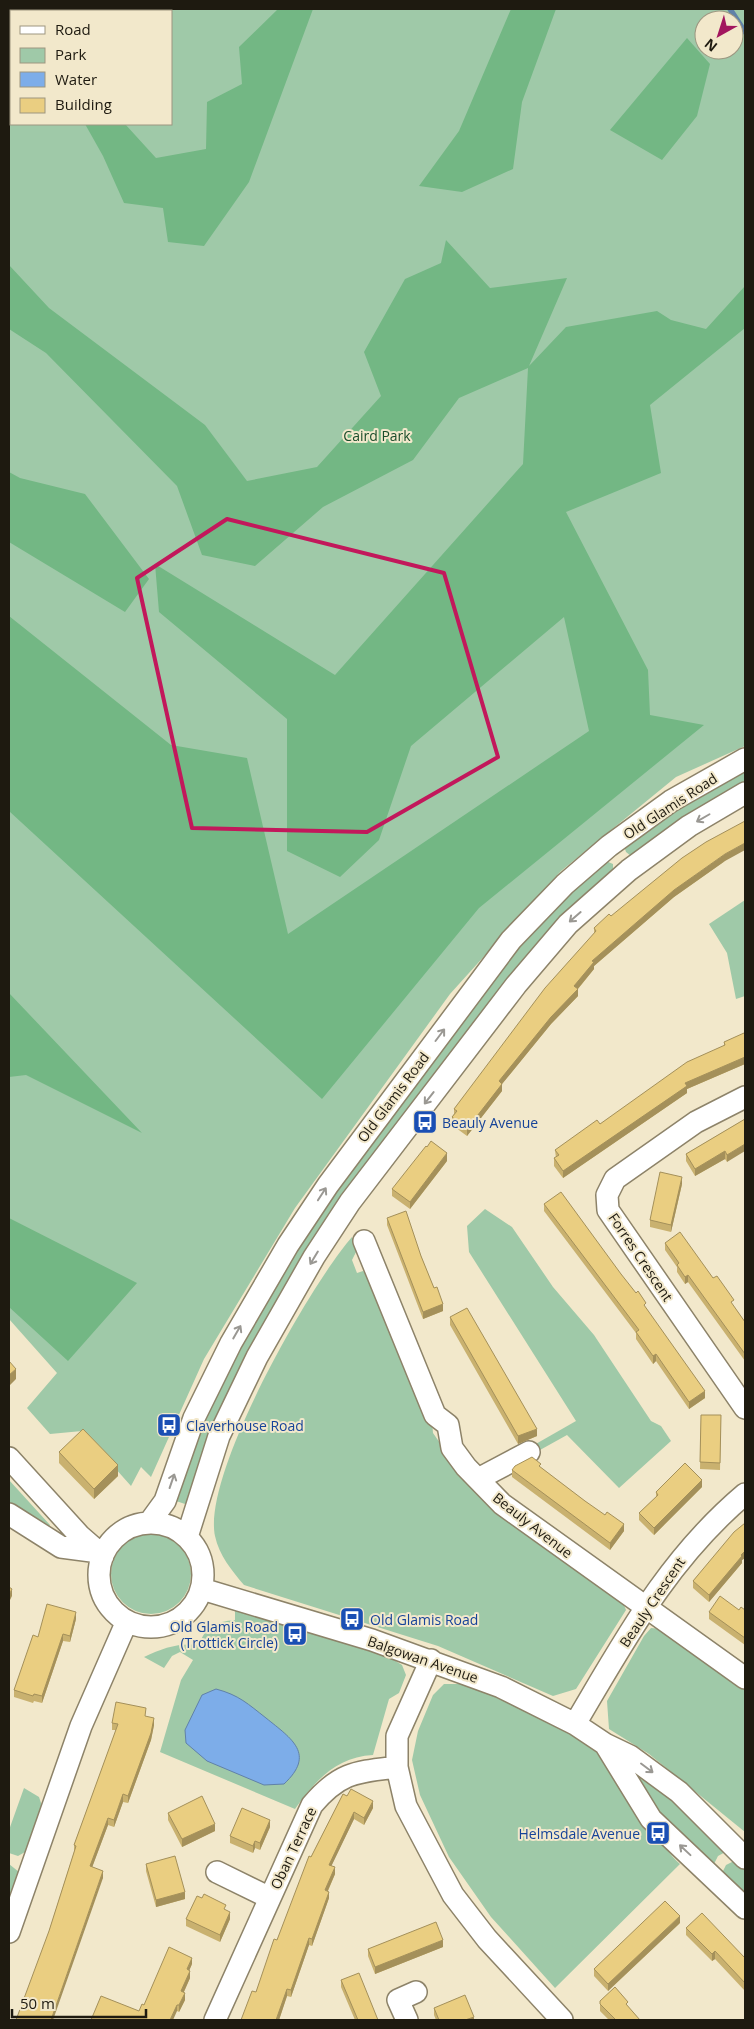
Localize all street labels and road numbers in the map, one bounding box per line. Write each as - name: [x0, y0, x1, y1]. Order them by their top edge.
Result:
- street label: Old Glamis Road: [619, 769, 721, 843]
- street label: Old Glamis Road: [353, 1048, 433, 1146]
- street label: Forres Crescent: [604, 1209, 678, 1305]
- street label: Beauly Avenue: [489, 1488, 577, 1562]
- street label: Beauly Crescent: [615, 1553, 689, 1651]
- street label: Balgowan Avenue: [365, 1631, 481, 1687]
- street label: Oban Terrace: [266, 1804, 320, 1892]

